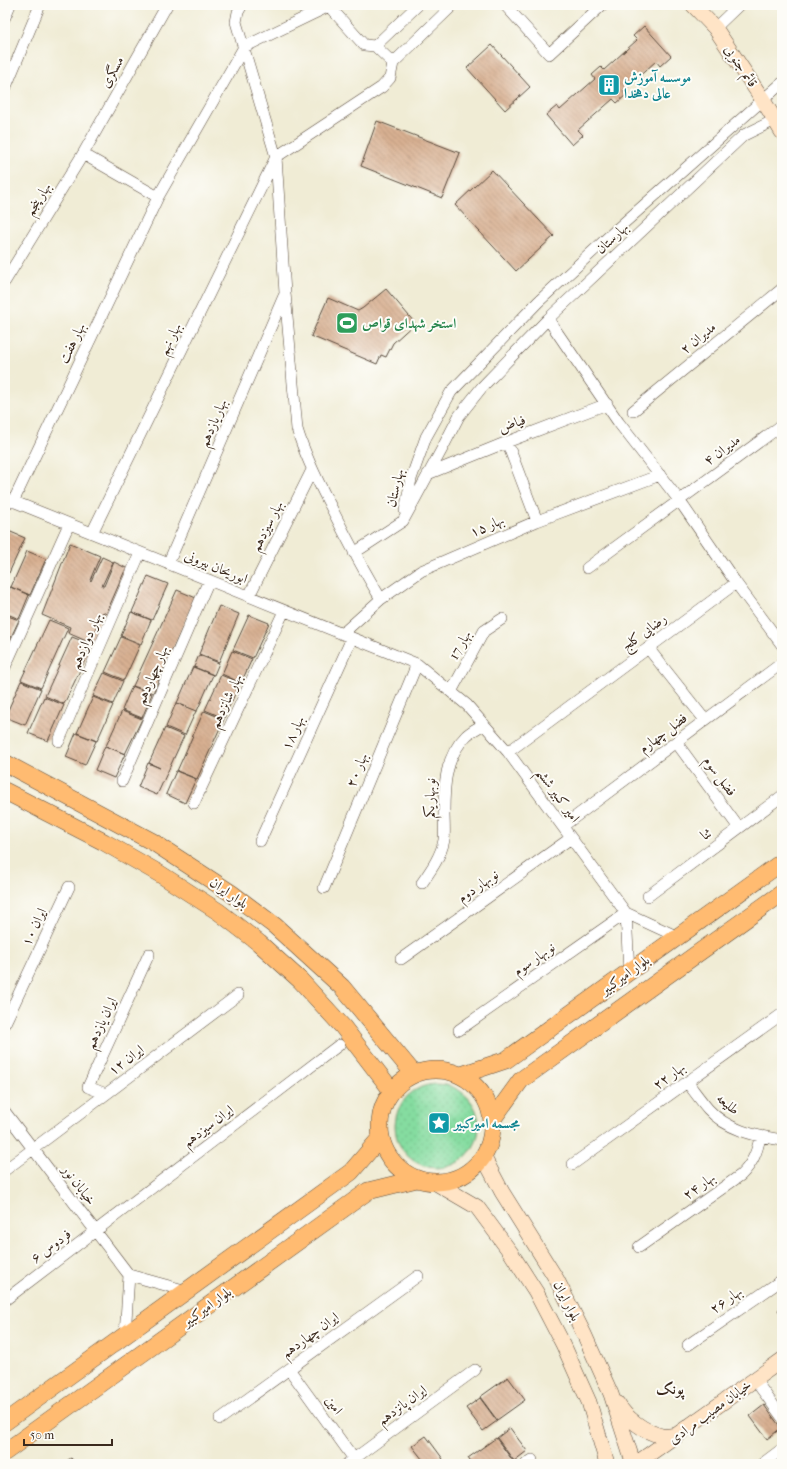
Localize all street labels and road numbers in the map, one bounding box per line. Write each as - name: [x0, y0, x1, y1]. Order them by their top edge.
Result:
- street label: قائم جنوبی: [717, 42, 761, 93]
- street label: مسگری: [96, 53, 128, 91]
- street label: بهار پنجم: [21, 179, 59, 221]
- street label: بهارستان: [592, 219, 633, 258]
- street label: مدیران ۲: [677, 319, 719, 357]
- street label: بهار هفت: [55, 320, 90, 367]
- street label: بهار نهم: [155, 320, 190, 360]
- street label: بهار یازدهم: [195, 396, 235, 452]
- street label: فیاض: [496, 411, 528, 437]
- street label: مدیران ۴: [700, 431, 744, 469]
- street label: بهارستان: [382, 467, 409, 509]
- street label: بهار سیزدهم: [247, 498, 291, 557]
- street label: بهار ۱۵: [467, 511, 507, 542]
- street label: ابوریحان بیرونی: [182, 547, 250, 587]
- street label: بهار دوازدهم: [67, 610, 110, 674]
- street label: رضایی کلج: [618, 610, 672, 658]
- street label: بهار 17: [445, 627, 476, 663]
- street label: بهار چهاردهم: [132, 643, 177, 709]
- street label: بهار شانزدهم: [206, 671, 250, 733]
- street label: فضل چهارم: [636, 709, 693, 760]
- street label: بهار ۱۸: [278, 713, 309, 753]
- street label: بهار ۲۰: [342, 750, 372, 790]
- street label: فضل سوم: [697, 753, 740, 802]
- street label: امیر کبیر ششم: [528, 764, 584, 829]
- street label: نوبهار یکم: [421, 777, 444, 819]
- street label: ثنا: [697, 824, 715, 844]
- street label: نوبهار دوم: [454, 866, 504, 909]
- street label: بلوار ایران: [206, 874, 252, 912]
- street label: ایران ۱۰: [18, 905, 50, 949]
- street label: نوبهار سوم: [510, 938, 561, 983]
- street label: بلوار امیرکبیر: [595, 951, 653, 1000]
- street label: ایران یازدهم: [82, 994, 125, 1054]
- street label: ایران ۱۲: [105, 1041, 147, 1079]
- street label: بهار ۲۲: [650, 1059, 689, 1094]
- street label: طلیعه: [713, 1090, 743, 1118]
- street label: ایران سیزدهم: [179, 1101, 240, 1155]
- street label: خیابان نور: [57, 1160, 100, 1208]
- street label: بهار ۲۴: [680, 1169, 719, 1204]
- street label: فردوس ۶: [28, 1225, 74, 1267]
- street label: بلوار ایران: [550, 1278, 584, 1324]
- street label: بلوار امیرکبیر: [177, 1283, 235, 1332]
- street label: بهار ۲۶: [707, 1283, 746, 1318]
- street label: ایران چهاردهم: [278, 1308, 345, 1366]
- street label: خیابان مصیب مرادی: [665, 1376, 755, 1449]
- street label: ایران پانزدهم: [374, 1381, 433, 1433]
- street label: امین: [322, 1392, 346, 1418]

